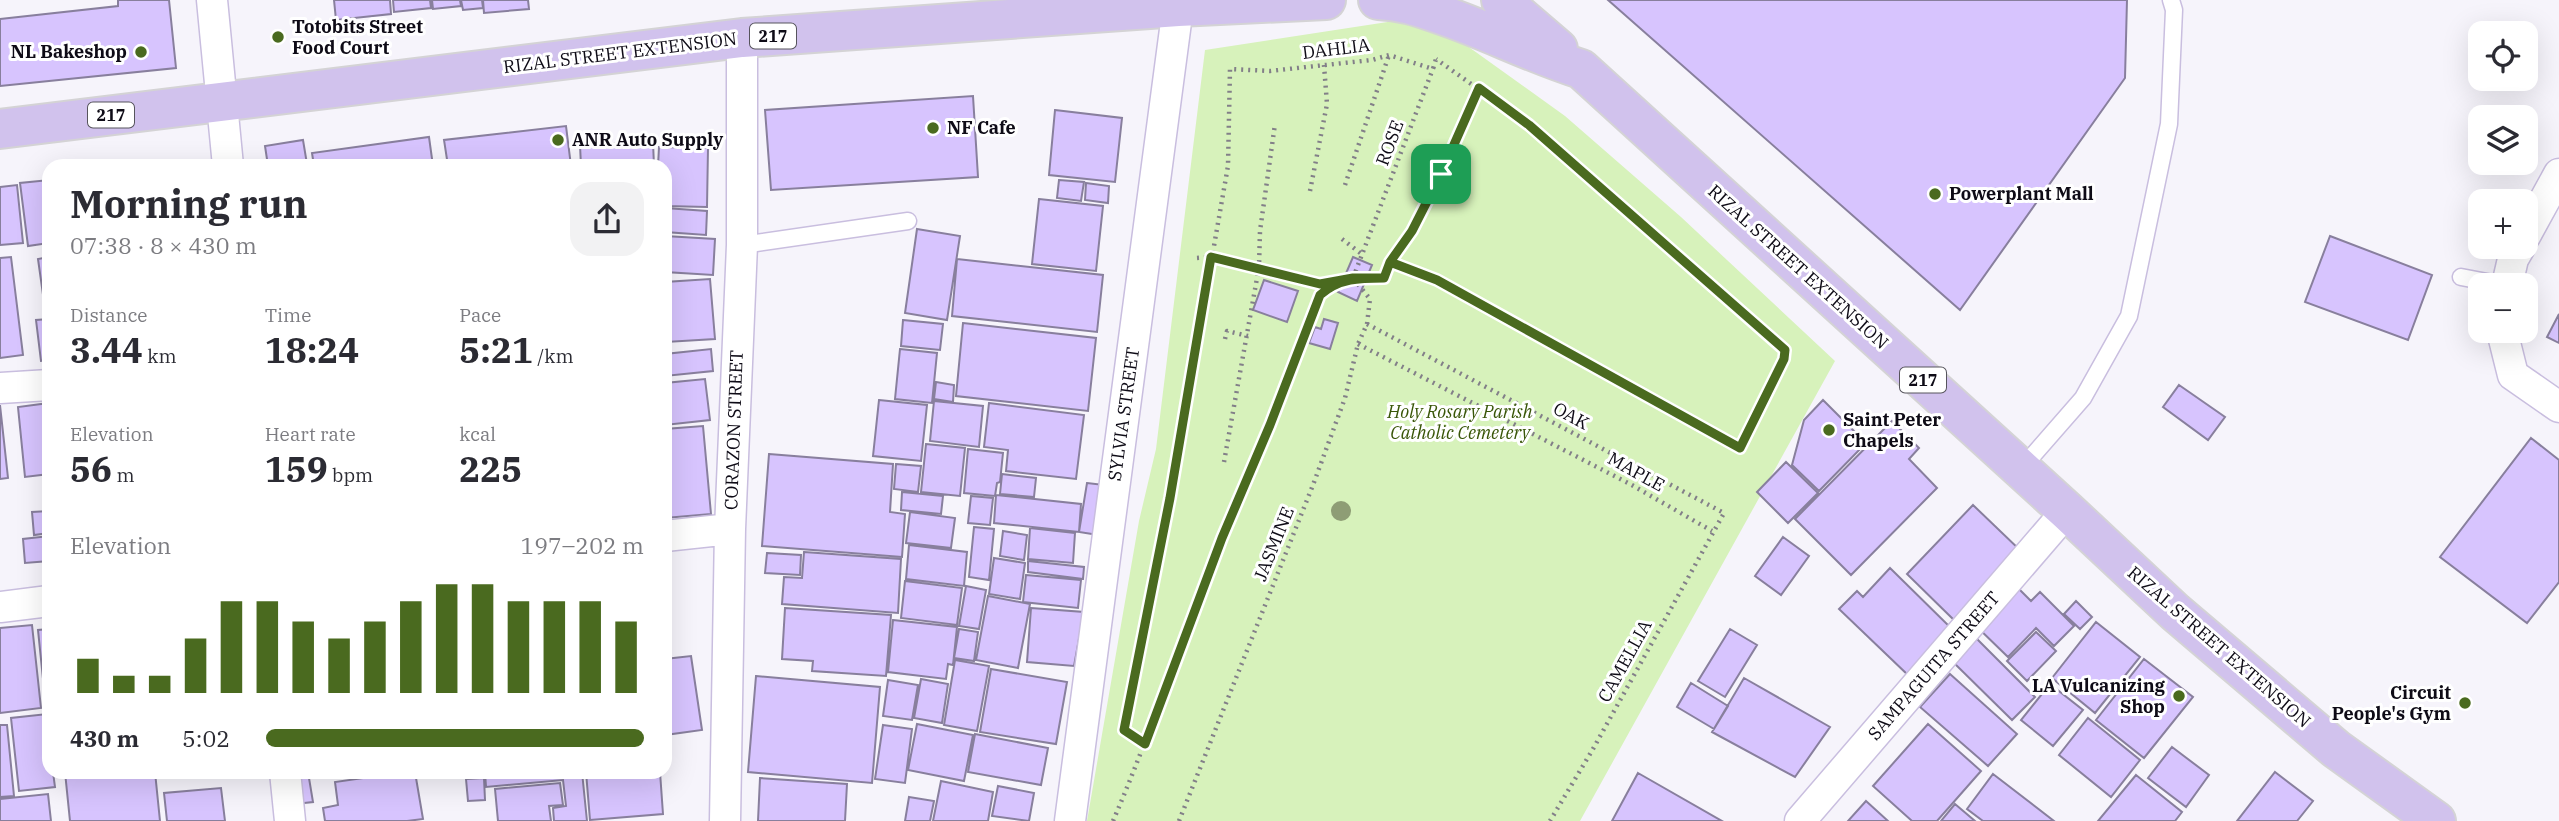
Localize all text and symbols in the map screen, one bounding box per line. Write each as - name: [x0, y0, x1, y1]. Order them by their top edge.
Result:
- place label: Totobits Street Food Court: [292, 15, 423, 59]
- map controls: [2468, 21, 2538, 343]
- button: locate: [2468, 21, 2538, 91]
- road number: 217: [750, 24, 796, 48]
- street label: RIZAL STREET EXTENSION: [502, 27, 738, 78]
- marker: Totobits Street Food Court: [270, 29, 286, 45]
- street label: DAHLIA: [1301, 33, 1372, 64]
- place label: NL Bakeshop: [11, 40, 127, 63]
- marker: NL Bakeshop: [133, 44, 149, 60]
- road number: 217: [88, 102, 134, 127]
- button: layers: [2468, 105, 2538, 175]
- place label: NF Cafe: [947, 116, 1016, 139]
- street label: ROSE: [1370, 117, 1409, 169]
- marker: NF Cafe: [925, 120, 941, 136]
- place label: ANR Auto Supply: [572, 128, 724, 151]
- marker: ANR Auto Supply: [550, 132, 566, 148]
- pin: [1411, 144, 1471, 204]
- icon: arrive: [1422, 155, 1460, 193]
- text: Morning run: [70, 179, 308, 228]
- street label: RIZAL STREET EXTENSION: [1703, 179, 1893, 354]
- button: share: [570, 182, 644, 256]
- place label: Powerplant Mall: [1949, 182, 2094, 205]
- marker: Powerplant Mall: [1927, 186, 1943, 202]
- button: +: [2468, 189, 2538, 259]
- text: 07:38 · 8 × 430 m: [70, 230, 257, 260]
- button: −: [2468, 273, 2538, 343]
- text: Distance: [70, 303, 148, 327]
- text: Time: [265, 303, 311, 327]
- text: Pace: [459, 303, 501, 327]
- text: 3.44: [70, 327, 143, 373]
- text: 18:24: [265, 327, 359, 373]
- text: 5:21: [459, 327, 533, 373]
- text: km: [143, 344, 177, 368]
- text: /km: [533, 344, 574, 368]
- street label: SYLVIA STREET: [1103, 345, 1144, 482]
- street label: CORAZON STREET: [719, 349, 748, 510]
- road number: 217: [1900, 368, 1946, 392]
- street label: OAK: [1549, 397, 1593, 435]
- park label: Holy Rosary Parish Catholic Cemetery: [1386, 400, 1533, 444]
- place label: Saint Peter Chapels: [1843, 408, 1941, 452]
- text: Elevation: [70, 422, 154, 446]
- text: Heart rate: [265, 422, 356, 446]
- text: kcal: [459, 422, 496, 446]
- marker: Saint Peter Chapels: [1821, 422, 1837, 438]
- text: 56: [70, 446, 112, 492]
- text: 159: [265, 446, 328, 492]
- text: 225: [459, 446, 522, 492]
- street label: MAPLE: [1604, 447, 1669, 497]
- text: m: [112, 463, 135, 487]
- text: bpm: [328, 463, 373, 487]
- street label: JASMINE: [1248, 503, 1299, 584]
- text: Elevation: [70, 530, 171, 560]
- text: 197–202 m: [520, 530, 644, 560]
- street label: RIZAL STREET EXTENSION: [2123, 561, 2316, 732]
- street label: SAMPAGUITA STREET: [1863, 586, 2005, 745]
- street label: CAMELLIA: [1592, 615, 1657, 706]
- place label: LA Vulcanizing Shop: [2032, 674, 2166, 718]
- place label: Circuit People's Gym: [2332, 681, 2452, 725]
- marker: LA Vulcanizing Shop: [2171, 688, 2187, 704]
- marker: Circuit People's Gym: [2457, 695, 2473, 711]
- text: 430 m: [70, 723, 139, 753]
- text: 5:02: [182, 723, 230, 753]

